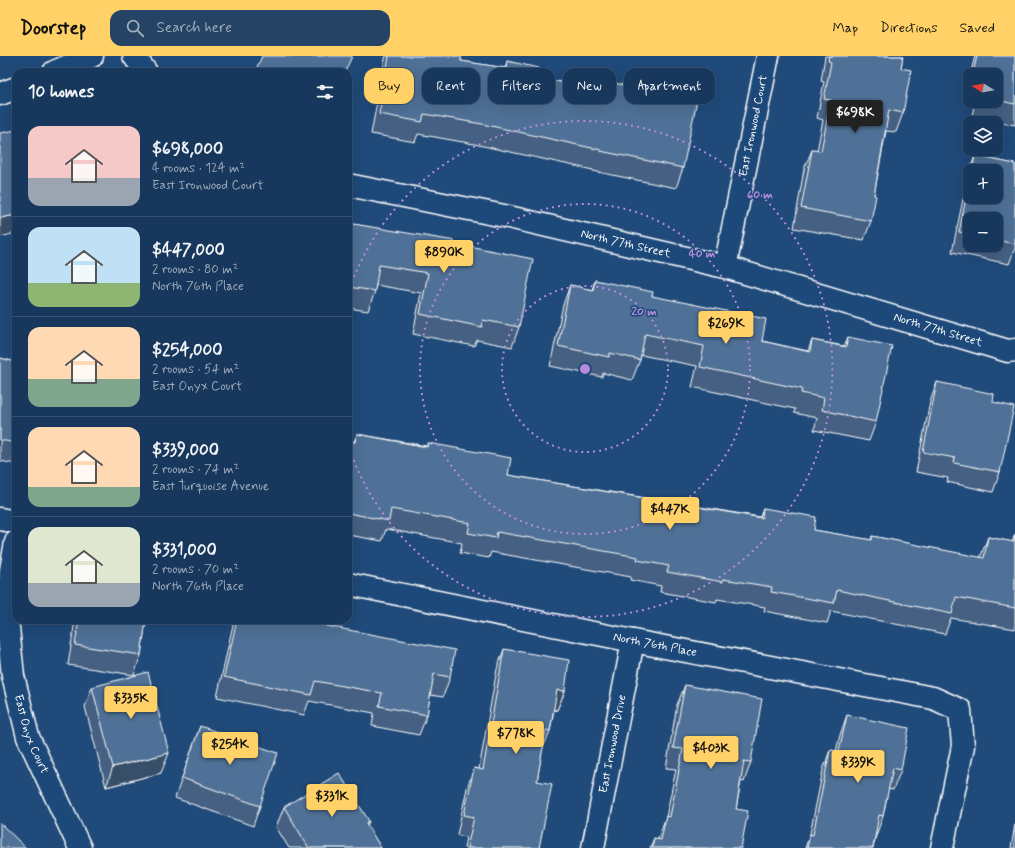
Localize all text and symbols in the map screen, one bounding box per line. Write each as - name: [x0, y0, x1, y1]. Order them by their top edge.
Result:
- search box: [110, 10, 390, 46]
- text: Doorstep: [20, 16, 86, 41]
- icon: search: [124, 17, 146, 39]
- text: Search here: [156, 18, 232, 38]
- text: Map: [832, 19, 858, 37]
- text: Directions: [880, 19, 938, 37]
- text: Saved: [960, 19, 995, 37]
- chip: Buy: [364, 68, 414, 104]
- chip: Rent: [422, 68, 480, 104]
- chip: Filters: [488, 68, 555, 104]
- chip: New: [563, 68, 616, 104]
- chip: Apartment: [624, 68, 715, 104]
- north arrow: [963, 68, 1003, 108]
- map controls: [963, 68, 1003, 252]
- street label: East Ironwood Court: [736, 73, 772, 178]
- text: 10 homes: [28, 81, 94, 103]
- icon: filters: [314, 81, 336, 103]
- pin: $698K: [827, 100, 883, 134]
- text: $698K: [836, 104, 874, 121]
- button: layers: [963, 116, 1003, 156]
- text: $698,000: [152, 138, 223, 160]
- icon: home: [60, 142, 108, 190]
- text: 4 rooms · 124 m²: [152, 160, 245, 177]
- button: +: [963, 164, 1003, 204]
- text: East Ironwood Court: [152, 177, 264, 194]
- text: 60 m: [747, 187, 773, 203]
- button: −: [963, 212, 1003, 252]
- street label: North 77th Street: [579, 226, 672, 262]
- text: $447,000: [152, 239, 225, 261]
- pin: $890K: [416, 240, 472, 274]
- icon: home: [60, 243, 108, 291]
- text: $890K: [424, 244, 464, 261]
- text: 40 m: [689, 246, 716, 262]
- text: 2 rooms · 80 m²: [152, 261, 238, 278]
- text: North 76th Place: [152, 278, 244, 295]
- text: 20 m: [631, 304, 657, 320]
- street label: North 77th Street: [891, 309, 984, 351]
- pin: $269K: [698, 311, 754, 345]
- text: $269K: [707, 315, 745, 332]
- text: $254,000: [152, 339, 223, 361]
- icon: home: [60, 343, 108, 391]
- text: 2 rooms · 54 m²: [152, 361, 239, 378]
- centre of rings: [578, 362, 592, 376]
- text: East Onyx Court: [152, 378, 242, 395]
- text: $339,000: [152, 439, 219, 461]
- icon: home: [60, 443, 108, 491]
- text: 2 rooms · 74 m²: [152, 461, 239, 478]
- text: East Turquoise Avenue: [152, 478, 269, 495]
- pin: $447K: [642, 497, 698, 531]
- text: $447K: [650, 501, 690, 518]
- text: $331,000: [152, 539, 217, 561]
- icon: home: [60, 543, 108, 591]
- text: 2 rooms · 70 m²: [152, 561, 239, 578]
- text: North 76th Place: [152, 578, 244, 595]
- street label: North 76th Place: [612, 629, 698, 661]
- pin: $335K: [103, 686, 159, 720]
- text: $335K: [113, 690, 149, 707]
- street label: East Onyx Court: [10, 693, 52, 777]
- street label: East Ironwood Drive: [596, 693, 630, 794]
- pin: $778K: [488, 721, 544, 755]
- text: $778K: [497, 725, 535, 742]
- pin: $254K: [202, 732, 258, 766]
- text: $254K: [211, 736, 249, 753]
- pin: $403K: [683, 736, 739, 770]
- text: $403K: [692, 740, 730, 757]
- pin: $339K: [830, 750, 886, 784]
- text: $339K: [840, 754, 876, 771]
- pin: $331K: [304, 784, 360, 818]
- text: $331K: [315, 788, 349, 805]

